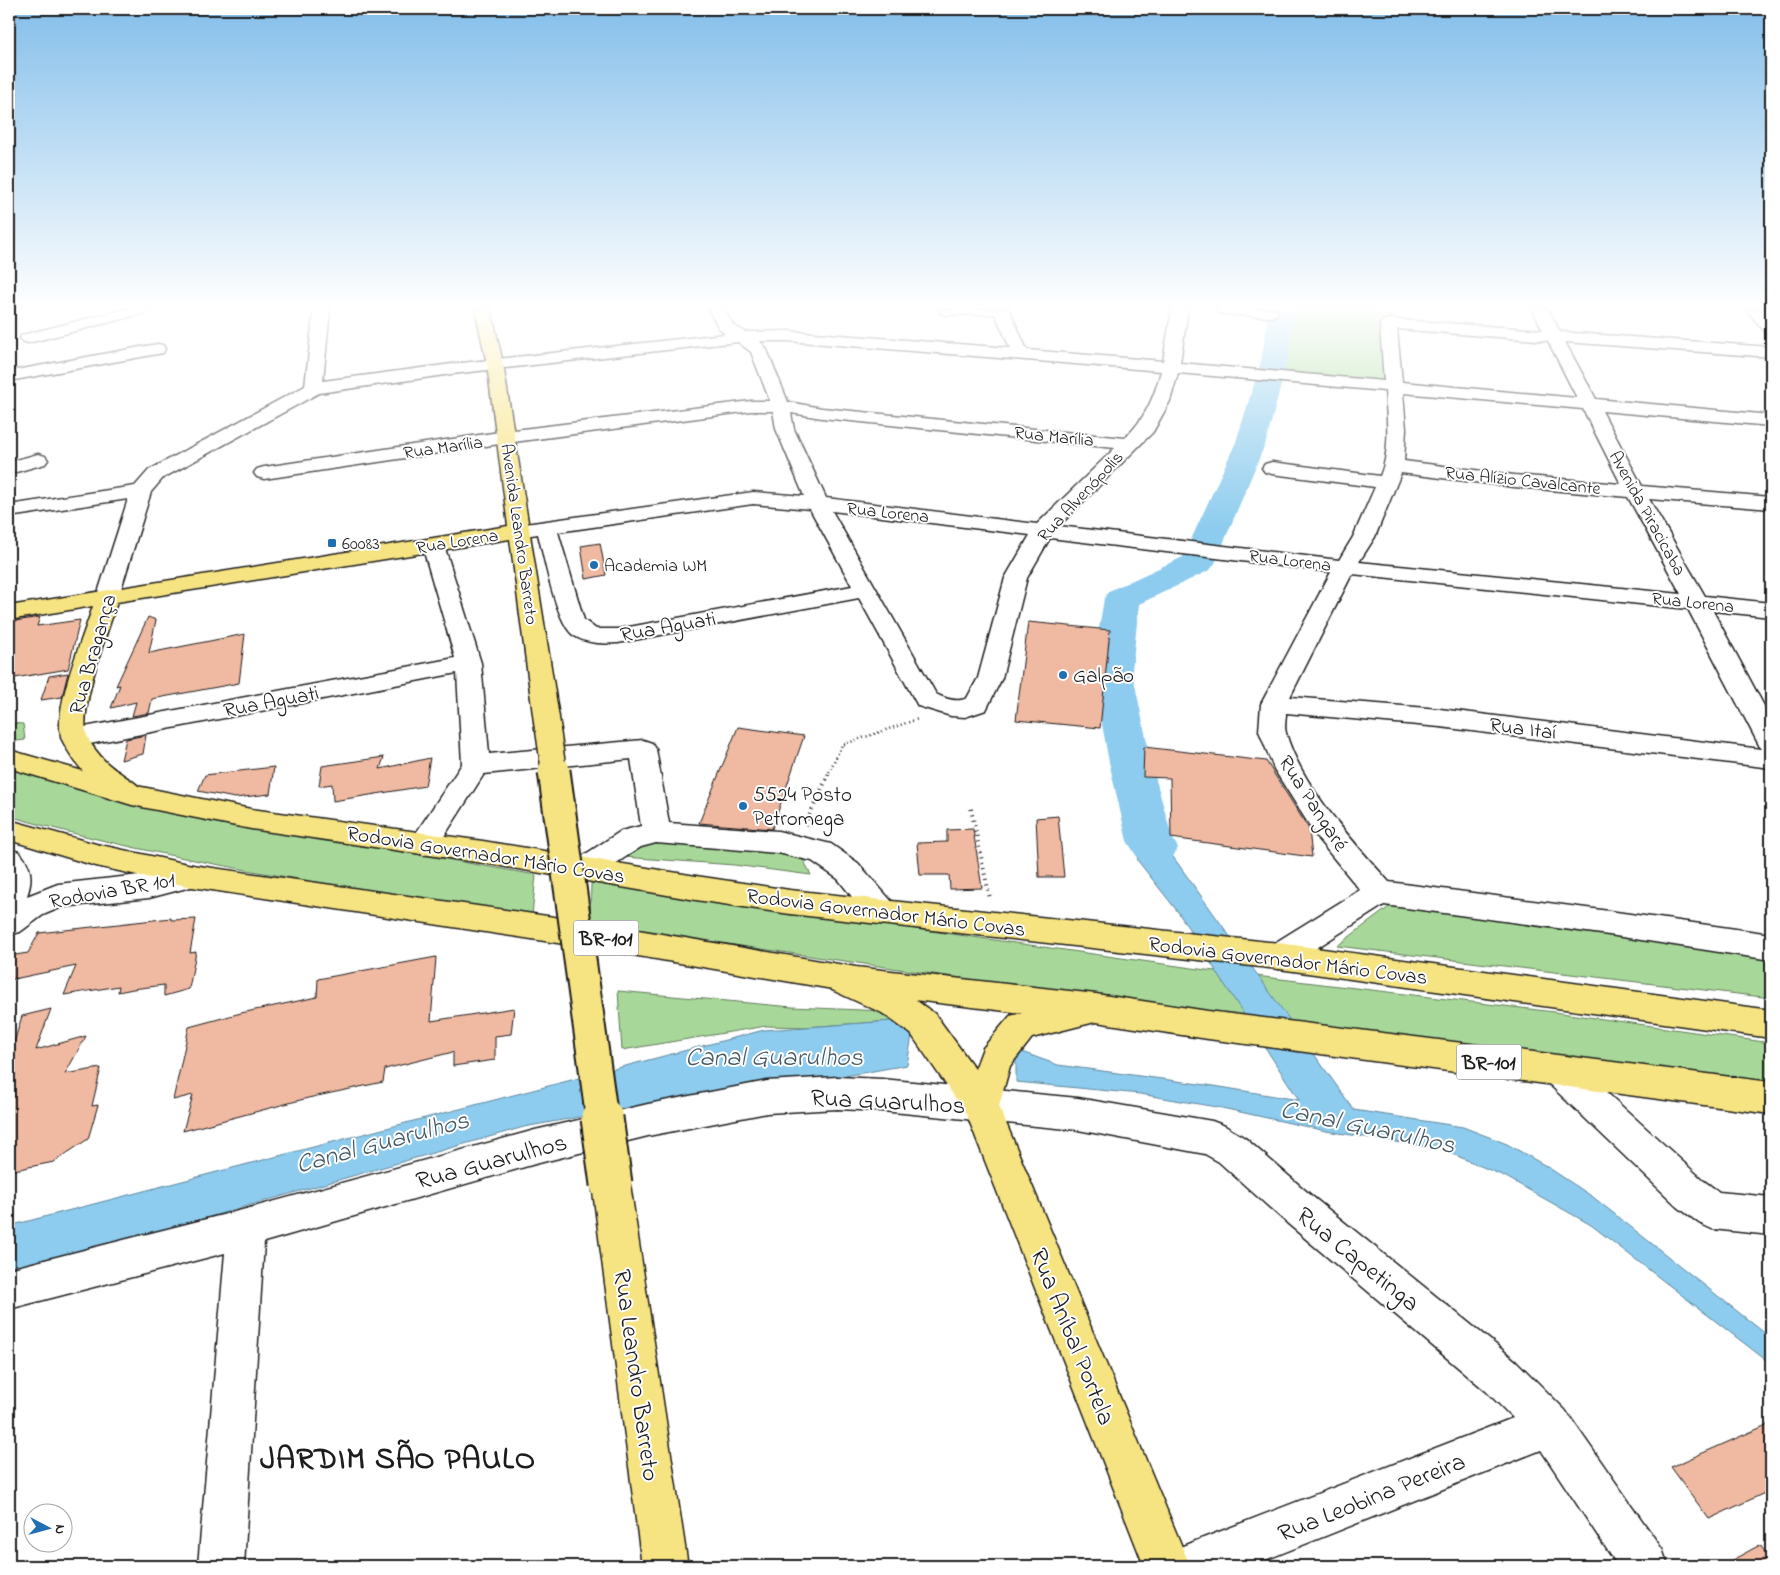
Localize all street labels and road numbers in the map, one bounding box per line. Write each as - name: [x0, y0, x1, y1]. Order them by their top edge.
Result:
- street label: Rua Marília: [1013, 421, 1095, 455]
- street label: Rua Marília: [402, 431, 485, 467]
- street label: Avenida Leandro Barreto: [492, 442, 544, 626]
- street label: Rua Alvenópolis: [1032, 446, 1131, 549]
- street label: Avenida Piracicaba: [1601, 447, 1691, 581]
- street label: Rua Alízio Cavalcante: [1444, 461, 1603, 503]
- street label: Rua Lorena: [845, 497, 930, 531]
- street label: Rua Lorena: [414, 524, 500, 562]
- street label: Rua Lorena: [1247, 544, 1332, 580]
- street label: Rua Lorena: [1650, 587, 1735, 621]
- street label: Rua Bragança: [62, 591, 127, 719]
- street label: Rua Aguati: [618, 605, 719, 653]
- street label: Rua Aguati: [221, 679, 322, 729]
- street label: Rua Itaí: [1488, 711, 1558, 749]
- street label: Rua Pangaré: [1268, 750, 1355, 860]
- street label: Rodovia Governador Mário Covas: [345, 819, 627, 893]
- street label: Rodovia BR 101: [47, 866, 178, 918]
- street label: Rodovia Governador Mário Covas: [744, 882, 1027, 946]
- road number: BR-101: [574, 920, 638, 956]
- street label: Rodovia Governador Mário Covas: [1146, 930, 1429, 994]
- road number: BR-101: [1456, 1044, 1522, 1080]
- street label: Rua Guarulhos: [810, 1081, 966, 1125]
- street label: Rua Guarulhos: [412, 1125, 571, 1200]
- street label: Rua Capetinga: [1287, 1199, 1427, 1322]
- street label: Rua Aníbal Portela: [1019, 1243, 1123, 1431]
- street label: Rua Leandro Barreto: [602, 1267, 668, 1484]
- street label: Rua Leobina Pereira: [1273, 1445, 1471, 1553]

